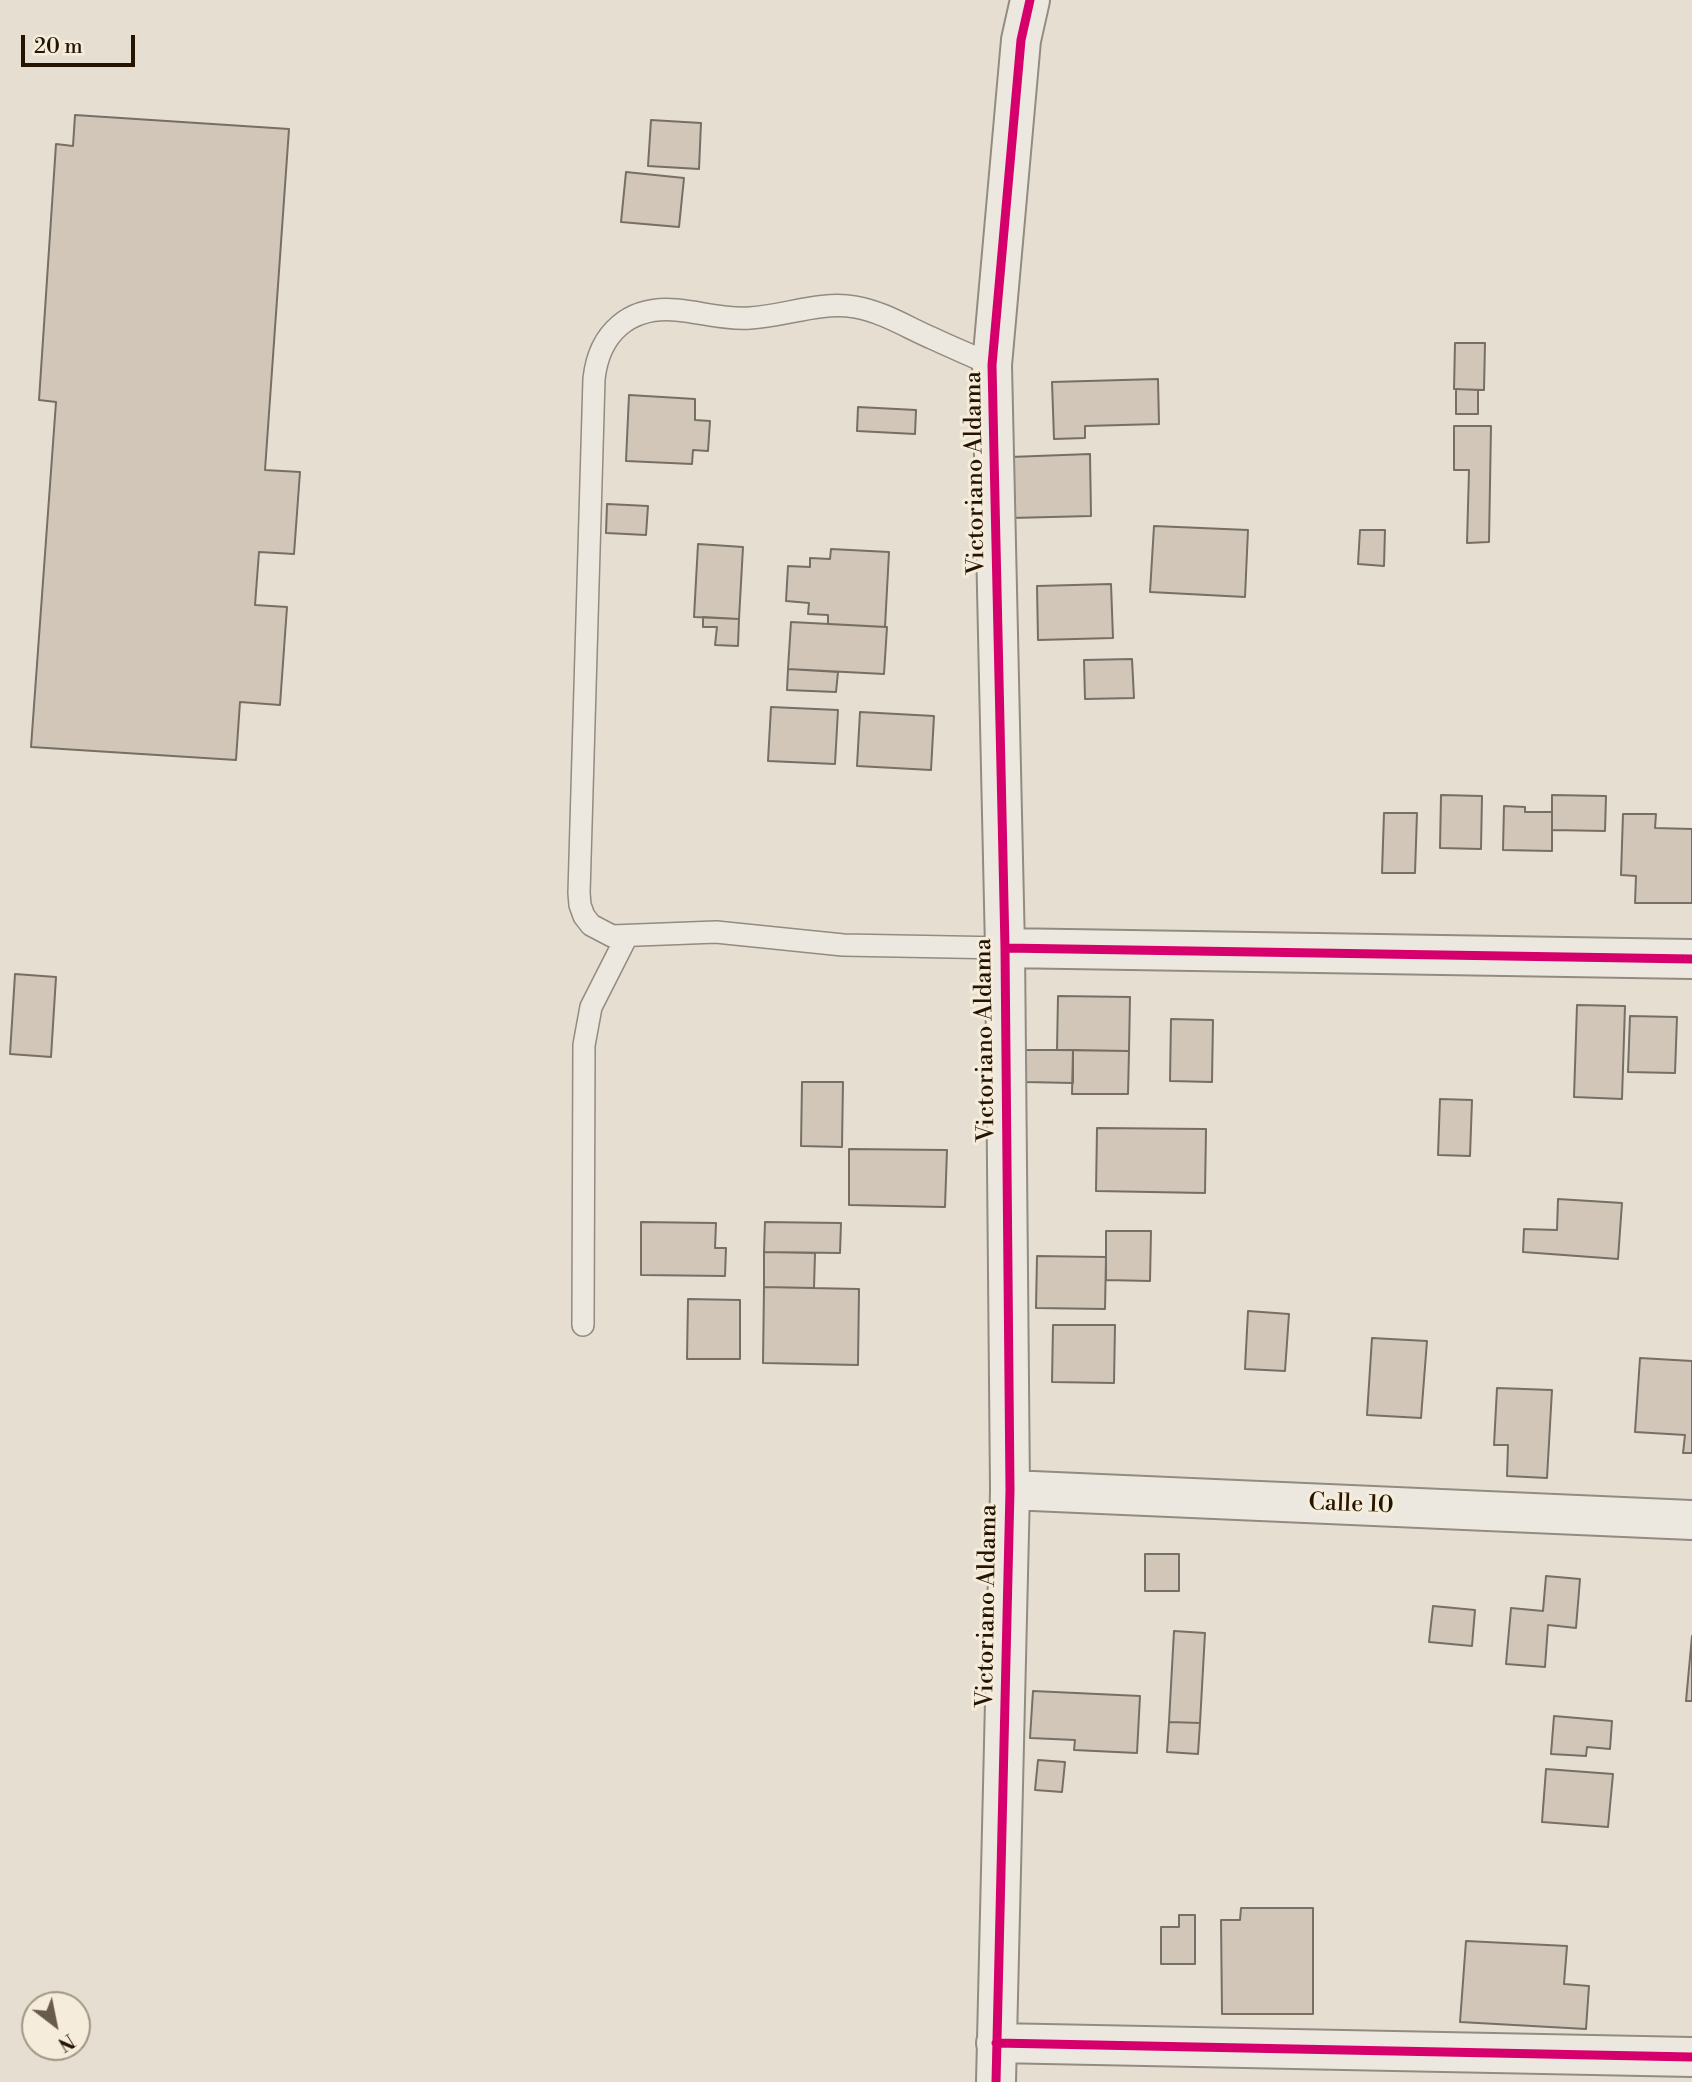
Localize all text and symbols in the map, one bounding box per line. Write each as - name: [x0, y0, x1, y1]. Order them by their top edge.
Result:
- scale bar: [24, 21, 138, 65]
- text: 20 m: [34, 34, 83, 60]
- street label: Victoriano Aldama: [960, 371, 992, 575]
- street label: Victoriano Aldama: [970, 938, 1002, 1142]
- street label: Calle 10: [1308, 1489, 1394, 1521]
- street label: Victoriano Aldama: [972, 1504, 1004, 1708]
- north arrow: [21, 1991, 91, 2061]
- text: N: [53, 2028, 79, 2056]

